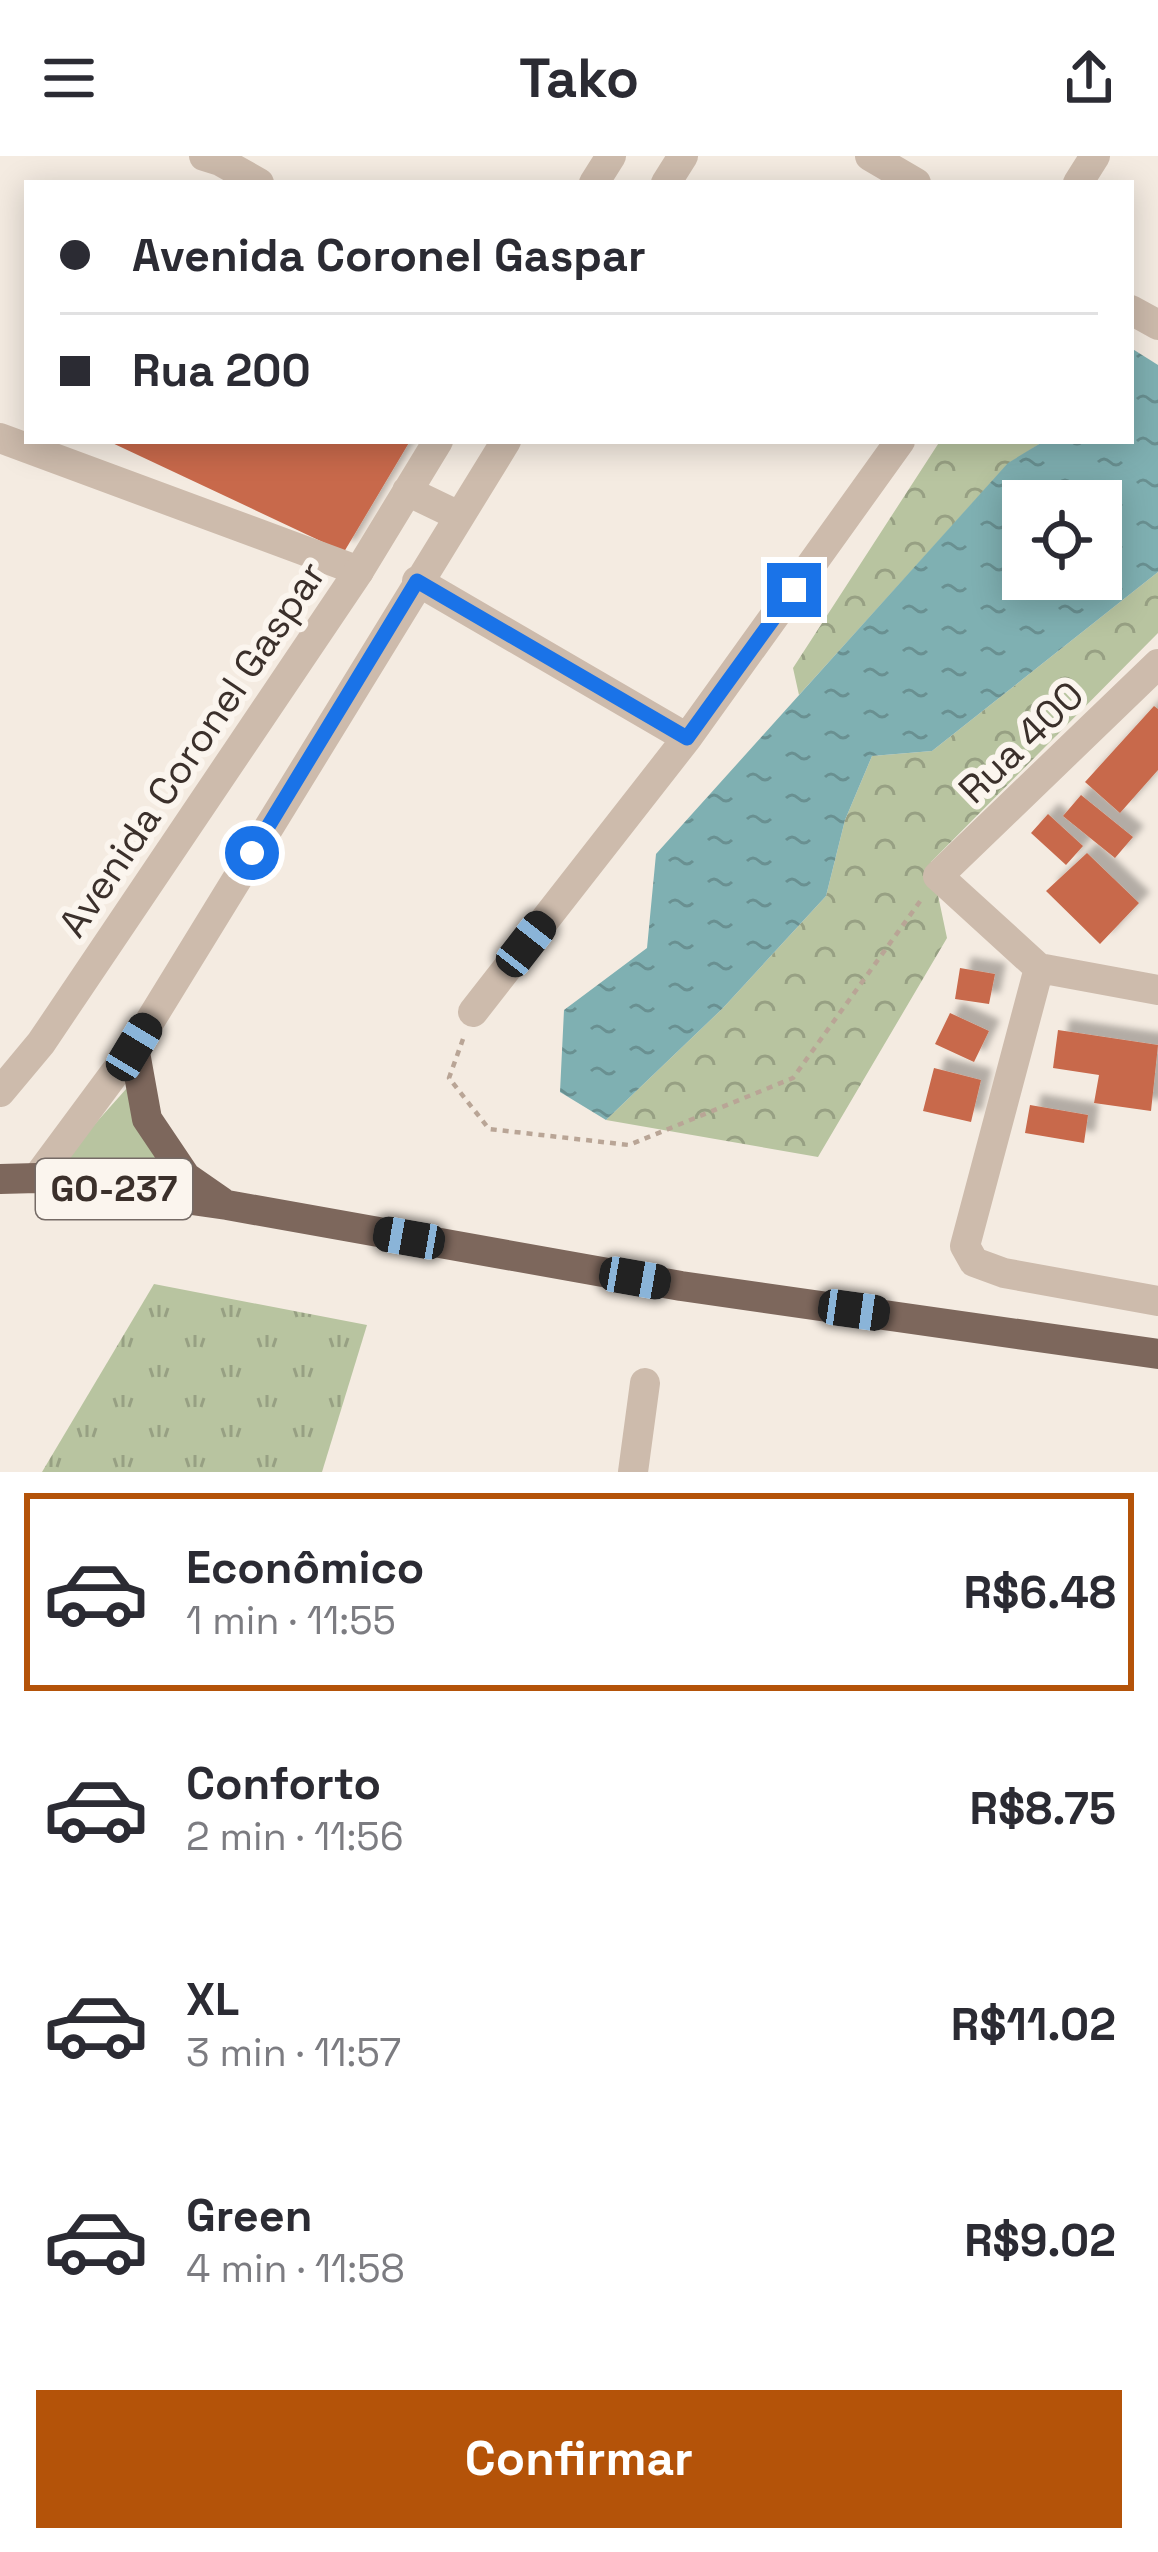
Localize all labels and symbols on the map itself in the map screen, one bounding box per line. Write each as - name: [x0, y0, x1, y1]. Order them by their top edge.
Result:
- street label: Avenida Coronel Gaspar: [48, 552, 336, 946]
- route end: [767, 563, 821, 617]
- street label: Rua 400: [948, 670, 1094, 814]
- route start: [225, 826, 279, 880]
- car: [490, 905, 562, 983]
- car: [100, 1007, 168, 1087]
- road number: GO-237: [36, 1159, 192, 1219]
- car: [370, 1214, 448, 1262]
- car: [596, 1254, 674, 1302]
- car: [816, 1287, 892, 1333]

